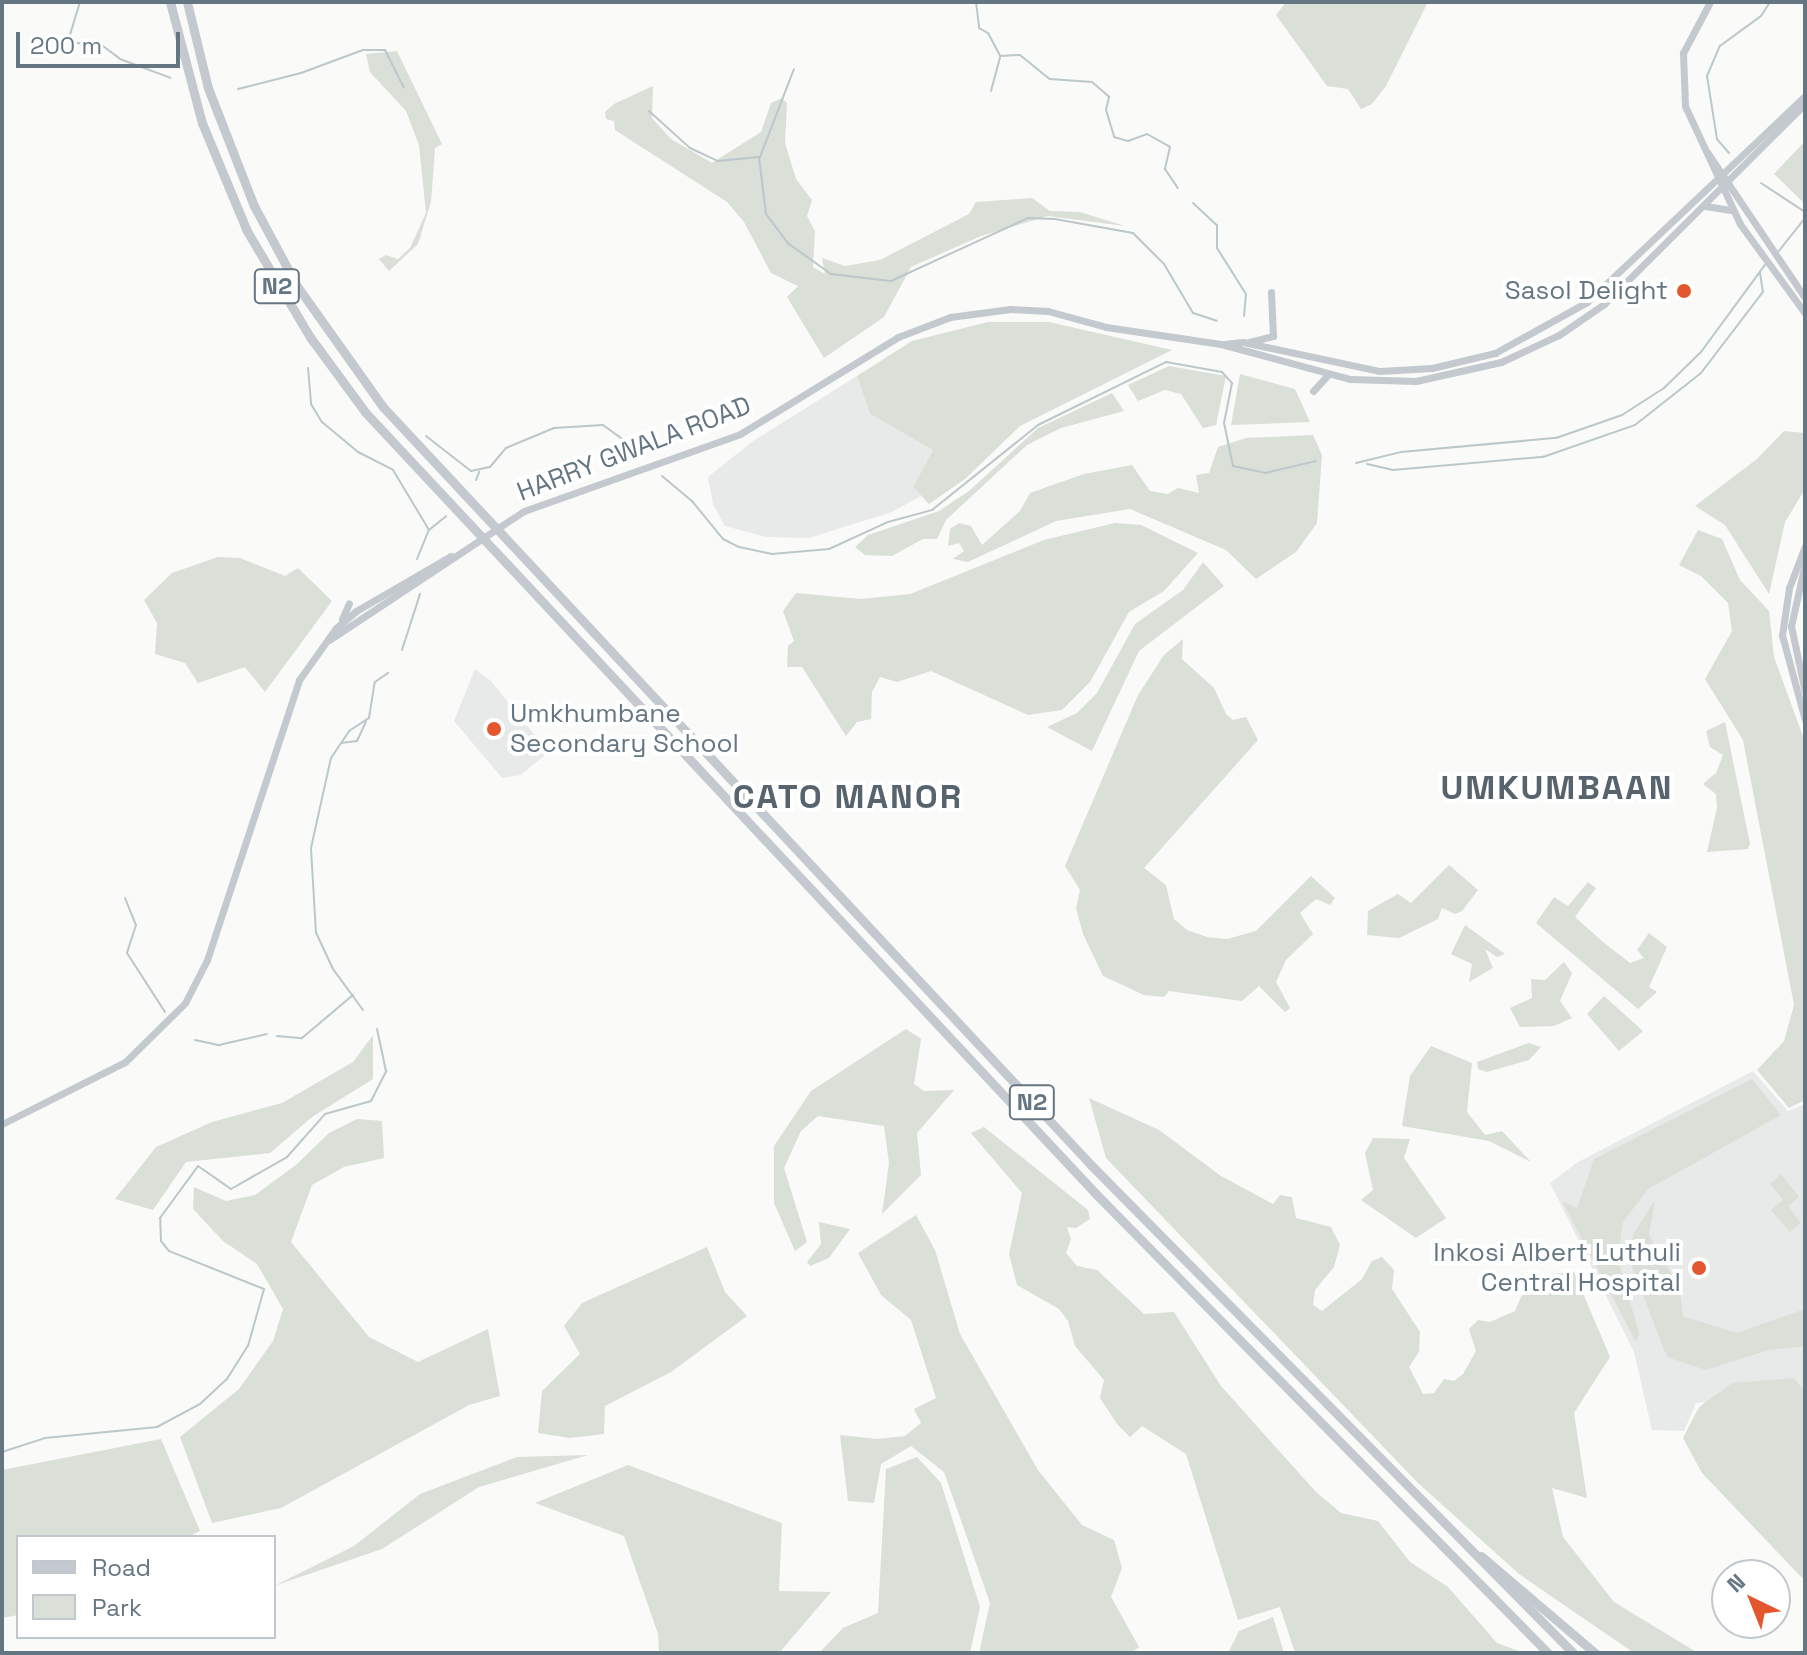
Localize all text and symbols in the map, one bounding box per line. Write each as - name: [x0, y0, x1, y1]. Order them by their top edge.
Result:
- scale bar: [20, 16, 184, 66]
- text: 200 m: [30, 30, 102, 61]
- road number: N2: [253, 266, 301, 306]
- place label: Sasol Delight: [1505, 275, 1668, 307]
- marker: Sasol Delight: [1675, 282, 1693, 300]
- street label: HARRY GWALA ROAD: [512, 390, 756, 508]
- place label: Umkhumbane Secondary School: [510, 698, 739, 760]
- marker: Umkhumbane Secondary School: [485, 720, 503, 738]
- district label: UMKUMBAAN: [1440, 768, 1674, 808]
- district label: CATO MANOR: [733, 777, 963, 817]
- road number: N2: [1008, 1082, 1056, 1122]
- place label: Inkosi Albert Luthuli Central Hospital: [1433, 1237, 1681, 1298]
- marker: Inkosi Albert Luthuli Central Hospital: [1688, 1257, 1710, 1279]
- legend: [16, 1535, 276, 1639]
- text: Road: [92, 1552, 151, 1583]
- north arrow: [1711, 1559, 1791, 1639]
- text: N: [1721, 1568, 1751, 1598]
- text: Park: [92, 1592, 142, 1623]

